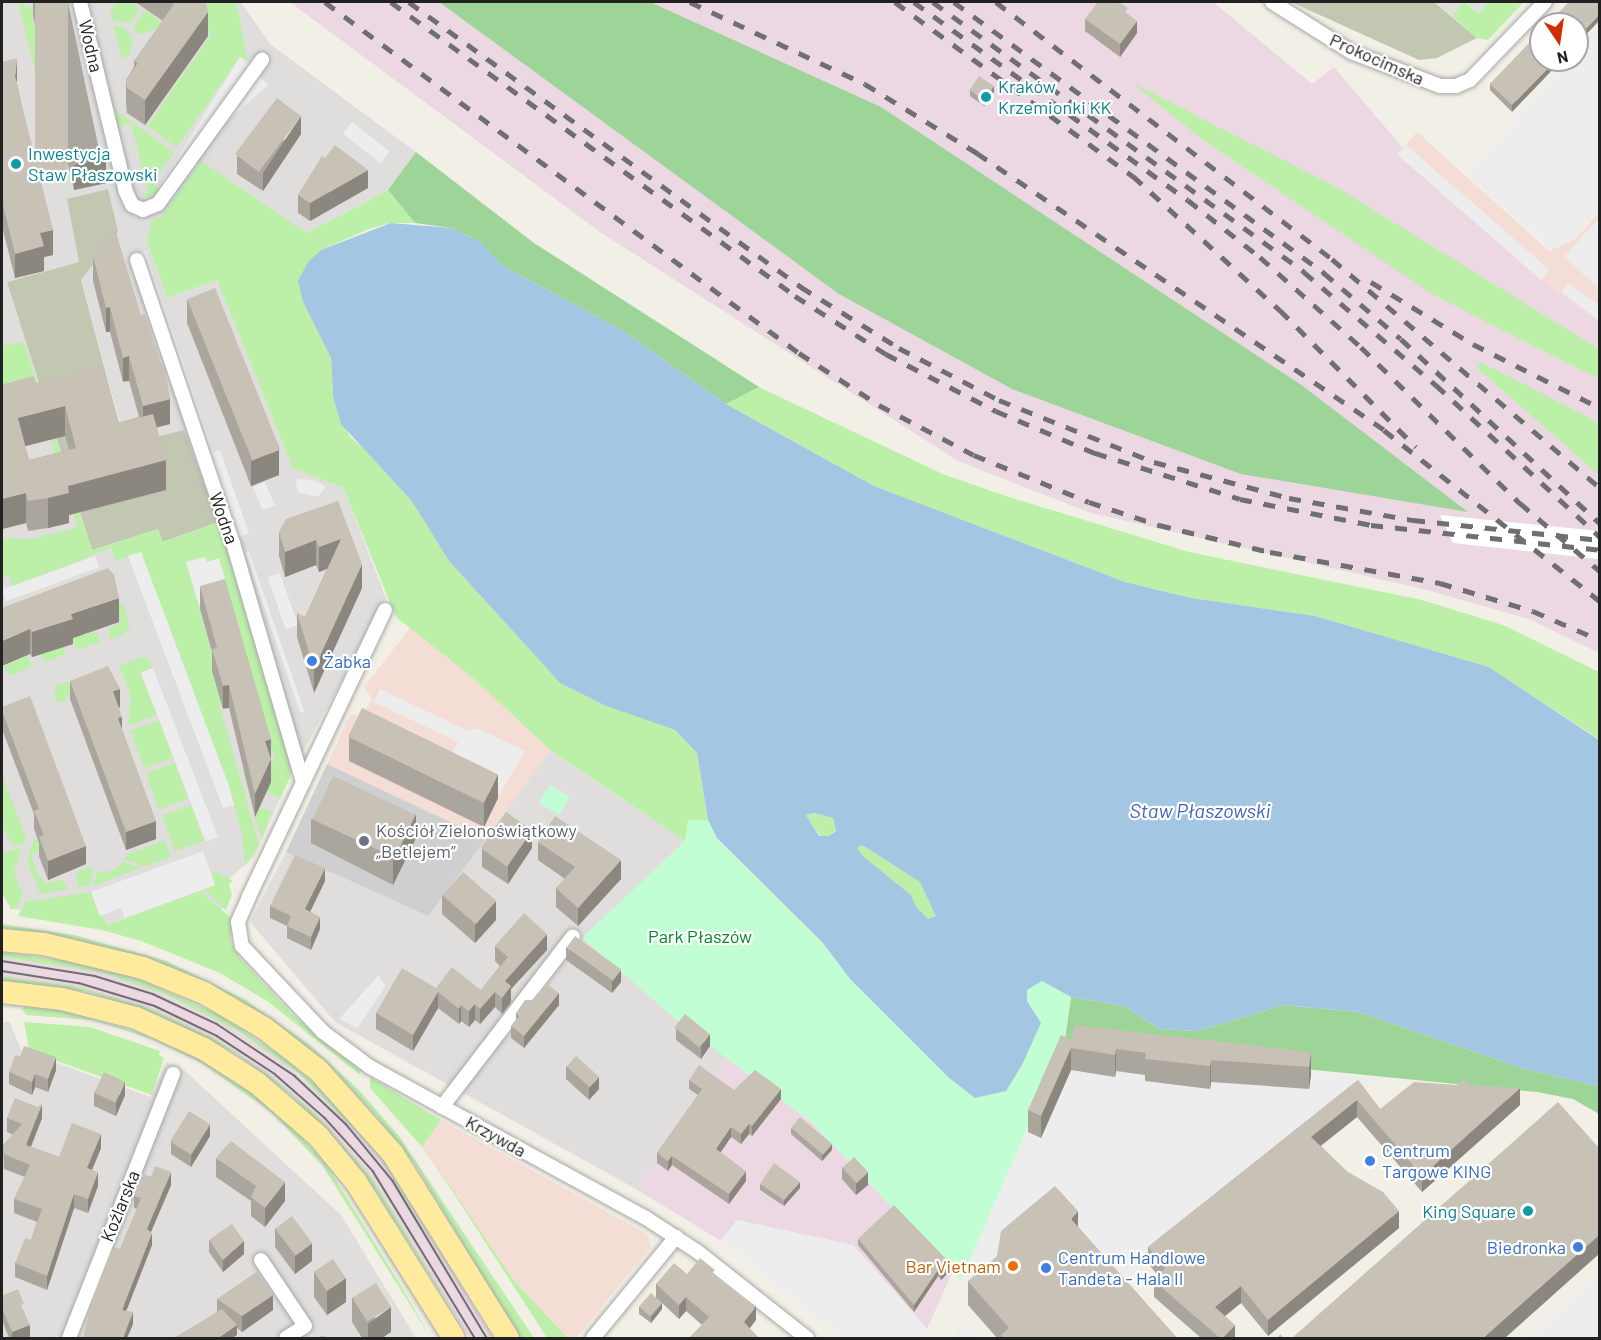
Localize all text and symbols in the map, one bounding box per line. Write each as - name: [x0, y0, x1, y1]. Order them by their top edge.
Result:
- north arrow: [1529, 12, 1589, 72]
- street label: Wodna: [74, 18, 108, 74]
- street label: Prokocimska: [1326, 29, 1428, 89]
- text: N: [1555, 48, 1570, 69]
- place label: Kraków Krzemionki KK: [998, 76, 1111, 118]
- marker: Kraków Krzemionki KK: [979, 90, 993, 104]
- place label: Inwestycja Staw Płaszowski: [28, 143, 158, 186]
- marker: Inwestycja Staw Płaszowski: [9, 157, 23, 171]
- street label: Wodna: [205, 489, 243, 547]
- place label: Żabka: [324, 650, 371, 672]
- marker: Żabka: [305, 654, 319, 668]
- water label: Staw Płaszowski: [1130, 798, 1270, 822]
- place label: Kościół Zielonoświątkowy „Betlejem”: [376, 820, 577, 862]
- marker: Kościół Zielonoświątkowy „Betlejem”: [357, 834, 371, 848]
- park label: Park Płaszów: [648, 925, 752, 947]
- street label: Krzywda: [462, 1111, 530, 1161]
- place label: Centrum Targowe KING: [1382, 1140, 1491, 1182]
- marker: Centrum Targowe KING: [1363, 1154, 1377, 1168]
- street label: Koźlarska: [96, 1167, 144, 1245]
- place label: King Square: [1422, 1200, 1516, 1222]
- marker: King Square: [1521, 1204, 1535, 1218]
- place label: Biedronka: [1487, 1236, 1566, 1258]
- marker: Biedronka: [1571, 1240, 1585, 1254]
- place label: Centrum Handlowe Tandeta - Hala II: [1058, 1247, 1206, 1290]
- place label: Bar Vietnam: [905, 1255, 1001, 1277]
- marker: Bar Vietnam: [1006, 1259, 1020, 1273]
- marker: Centrum Handlowe Tandeta - Hala II: [1039, 1261, 1053, 1275]

